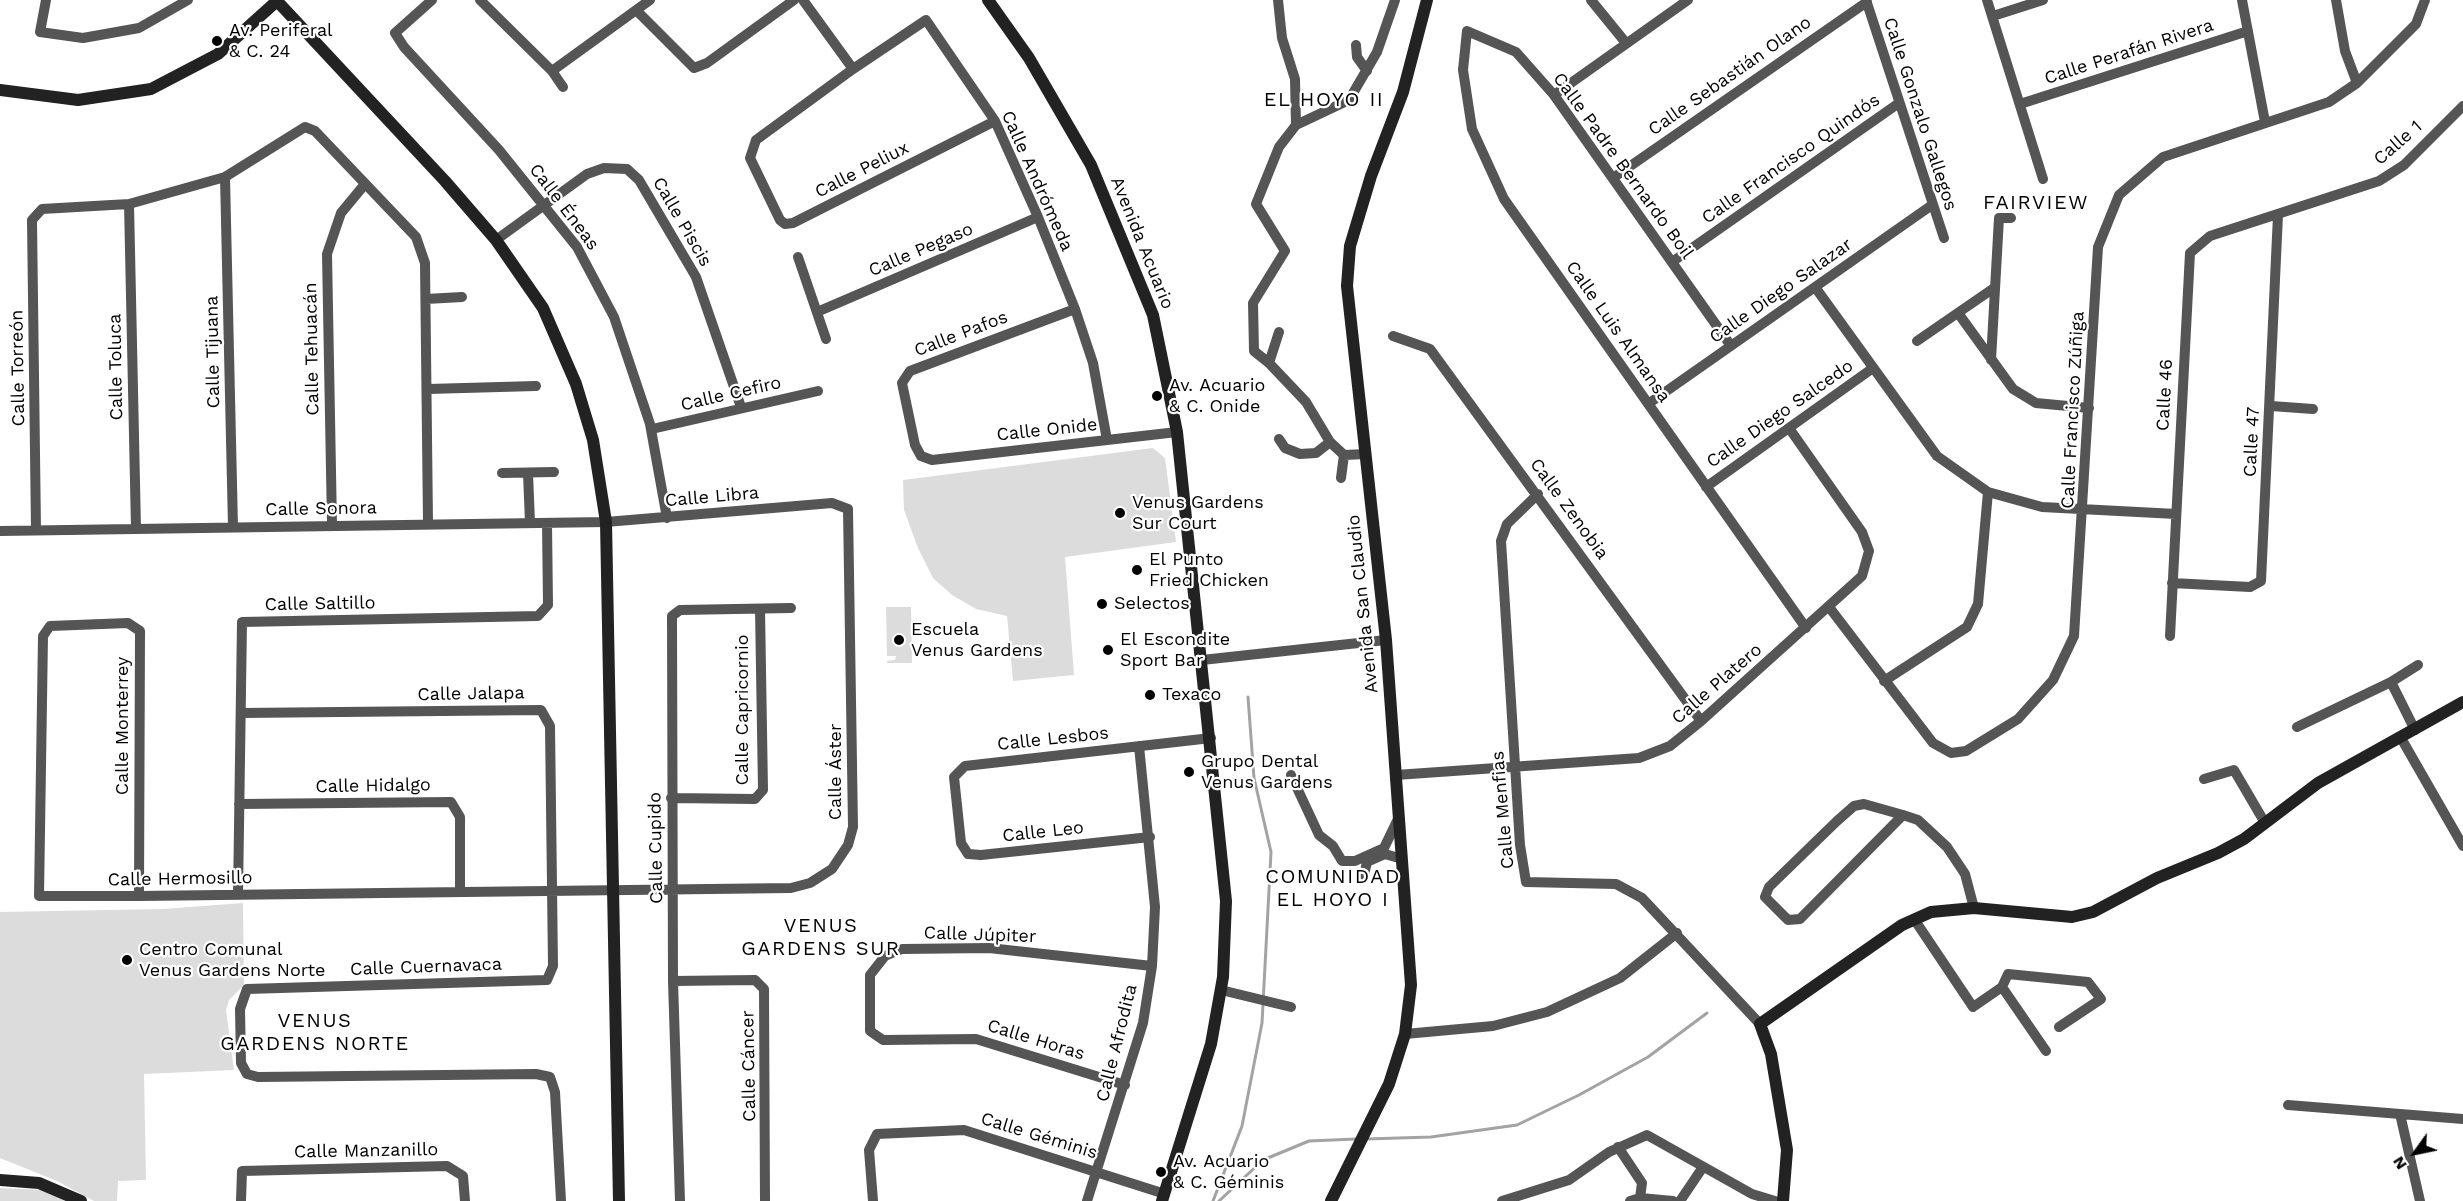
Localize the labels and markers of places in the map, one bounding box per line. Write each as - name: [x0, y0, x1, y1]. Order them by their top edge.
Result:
- place label: Av. Periferal & C. 24: [229, 20, 333, 63]
- marker: Av. Periferal & C. 24: [210, 34, 224, 48]
- place label: Av. Acuario & C. Onide: [1169, 375, 1265, 418]
- marker: Av. Acuario & C. Onide: [1150, 389, 1164, 403]
- place label: Venus Gardens Sur Court: [1132, 492, 1264, 534]
- marker: Venus Gardens Sur Court: [1113, 506, 1127, 520]
- place label: El Punto Fried Chicken: [1149, 549, 1269, 592]
- marker: El Punto Fried Chicken: [1130, 563, 1144, 577]
- place label: Selectos: [1114, 593, 1190, 615]
- marker: Selectos: [1095, 597, 1109, 611]
- place label: Escuela Venus Gardens: [911, 619, 1043, 662]
- place label: El Escondite Sport Bar: [1120, 629, 1230, 672]
- marker: Escuela Venus Gardens: [892, 633, 906, 647]
- marker: El Escondite Sport Bar: [1101, 643, 1115, 657]
- place label: Texaco: [1162, 684, 1221, 706]
- marker: Texaco: [1143, 688, 1157, 702]
- place label: Grupo Dental Venus Gardens: [1201, 751, 1333, 794]
- marker: Grupo Dental Venus Gardens: [1182, 765, 1196, 779]
- place label: Centro Comunal Venus Gardens Norte: [139, 939, 325, 982]
- marker: Centro Comunal Venus Gardens Norte: [120, 953, 134, 967]
- place label: Av. Acuario & C. Géminis: [1173, 1151, 1284, 1194]
- marker: Av. Acuario & C. Géminis: [1154, 1165, 1168, 1179]

